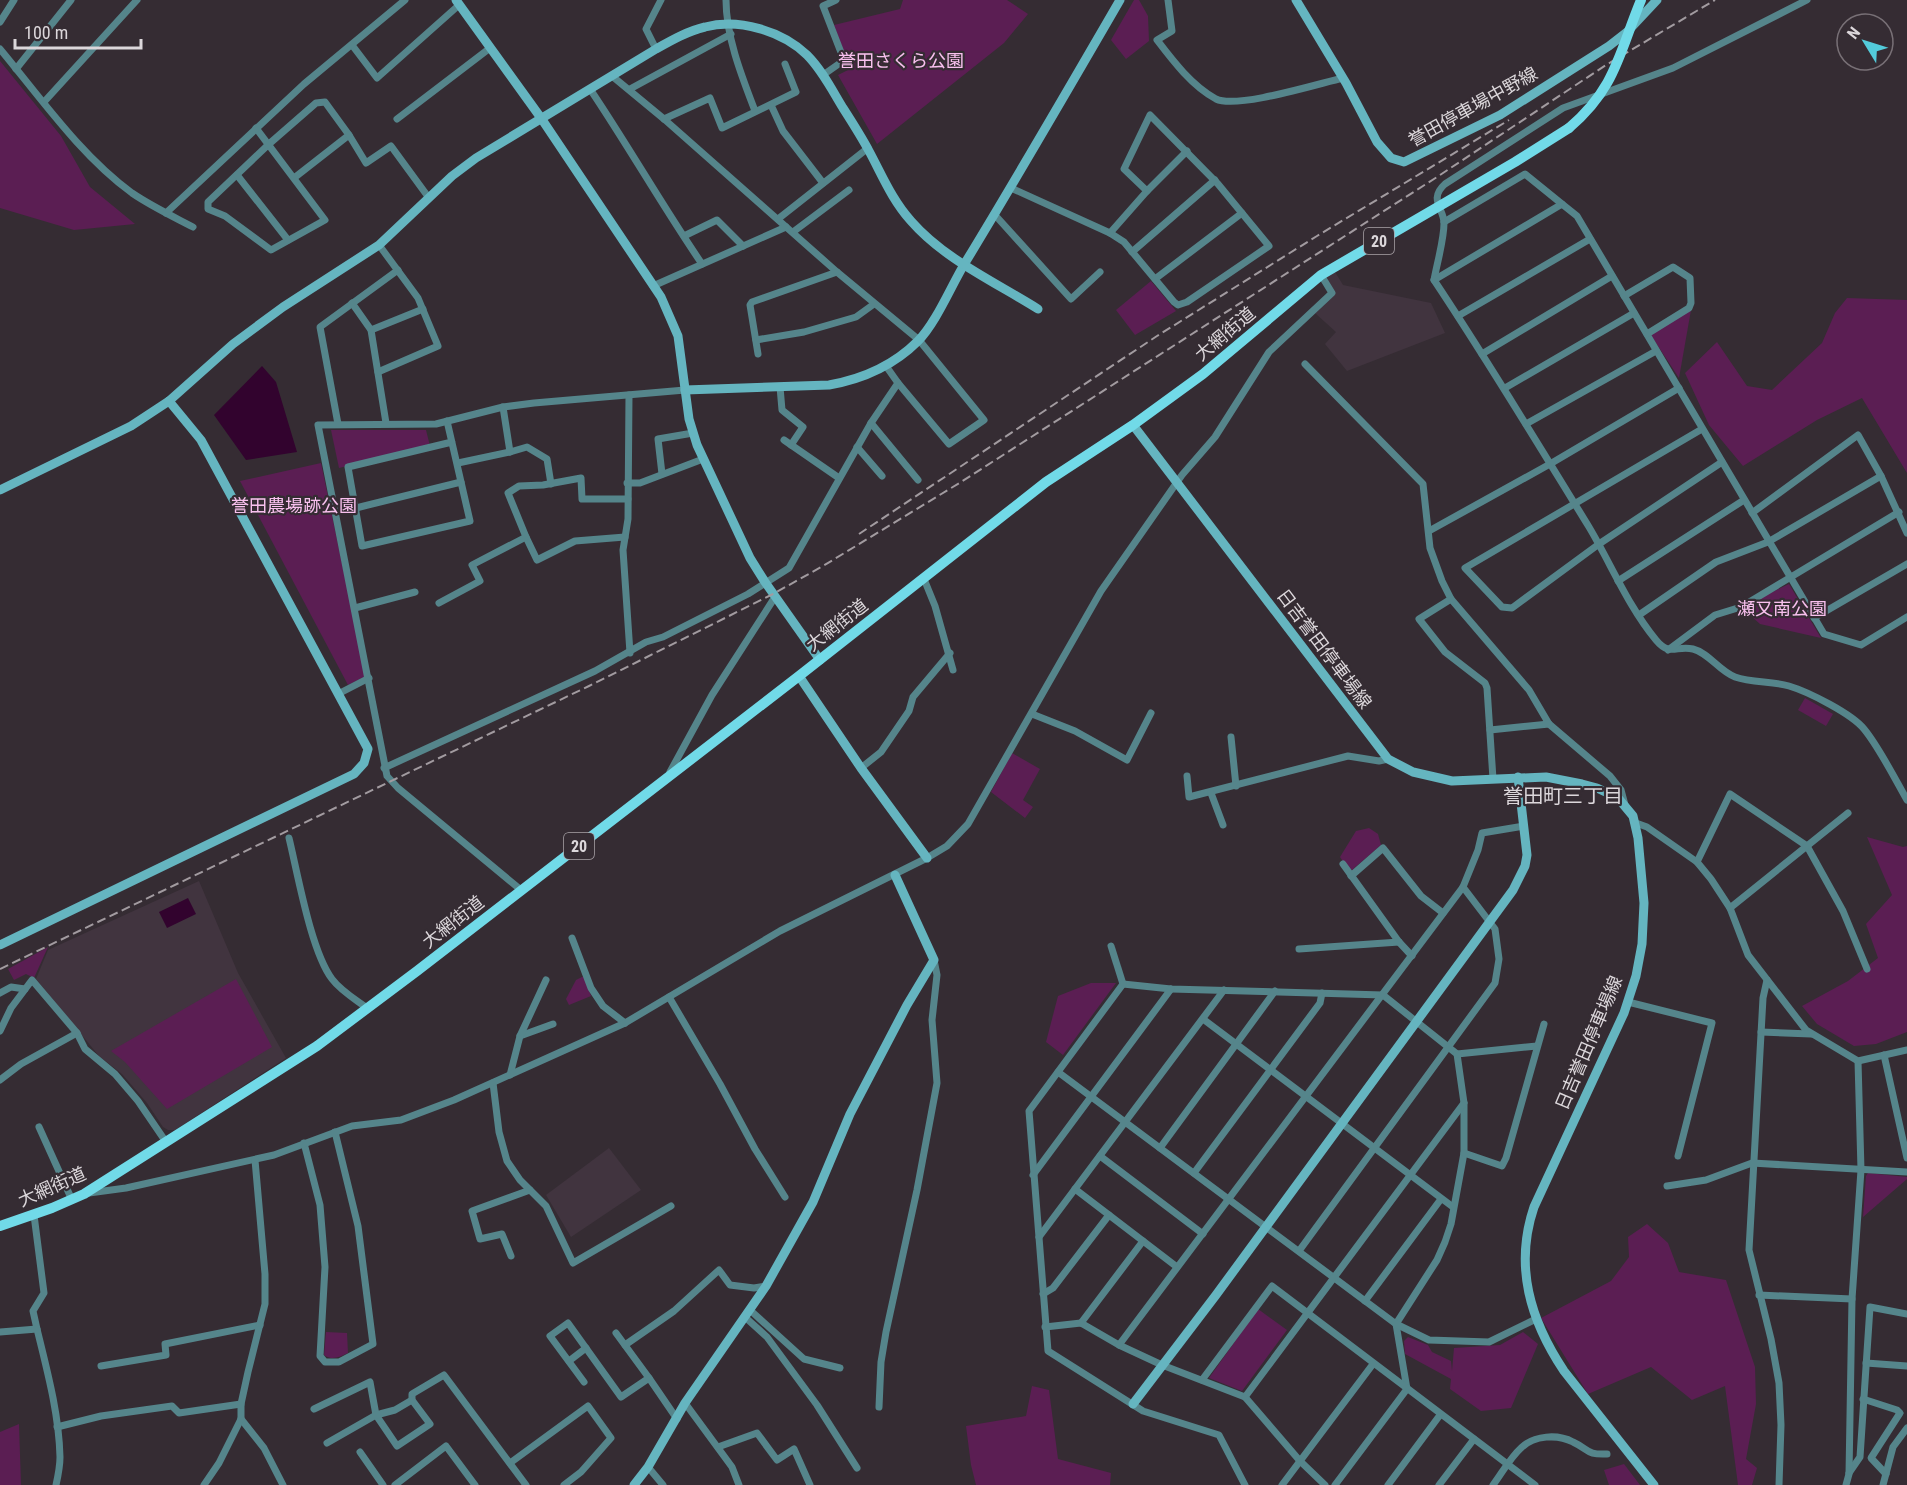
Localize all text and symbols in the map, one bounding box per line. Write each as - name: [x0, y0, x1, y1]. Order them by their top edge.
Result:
- scale bar: [15, 12, 141, 50]
- north arrow: [1835, 12, 1895, 72]
- text: 100 m: [24, 22, 68, 43]
- text: N: [1843, 23, 1864, 43]
- park label: 誉田さくら公園: [838, 50, 964, 71]
- street label: 誉田停車場中野線: [1405, 62, 1541, 151]
- road number: 20: [1364, 228, 1394, 254]
- street label: 大網街道: [1190, 302, 1259, 365]
- park label: 誉田農場跡公園: [231, 495, 357, 516]
- street label: 日吉誉田停車場線: [1273, 585, 1376, 713]
- street label: 大網街道: [802, 594, 872, 655]
- park label: 瀬又南公園: [1737, 598, 1827, 619]
- district label: 誉田町三丁目: [1503, 784, 1623, 808]
- road number: 20: [564, 833, 594, 859]
- street label: 大網街道: [418, 891, 488, 952]
- street label: 日吉誉田停車場線: [1551, 972, 1626, 1113]
- street label: 大網街道: [15, 1162, 89, 1211]

